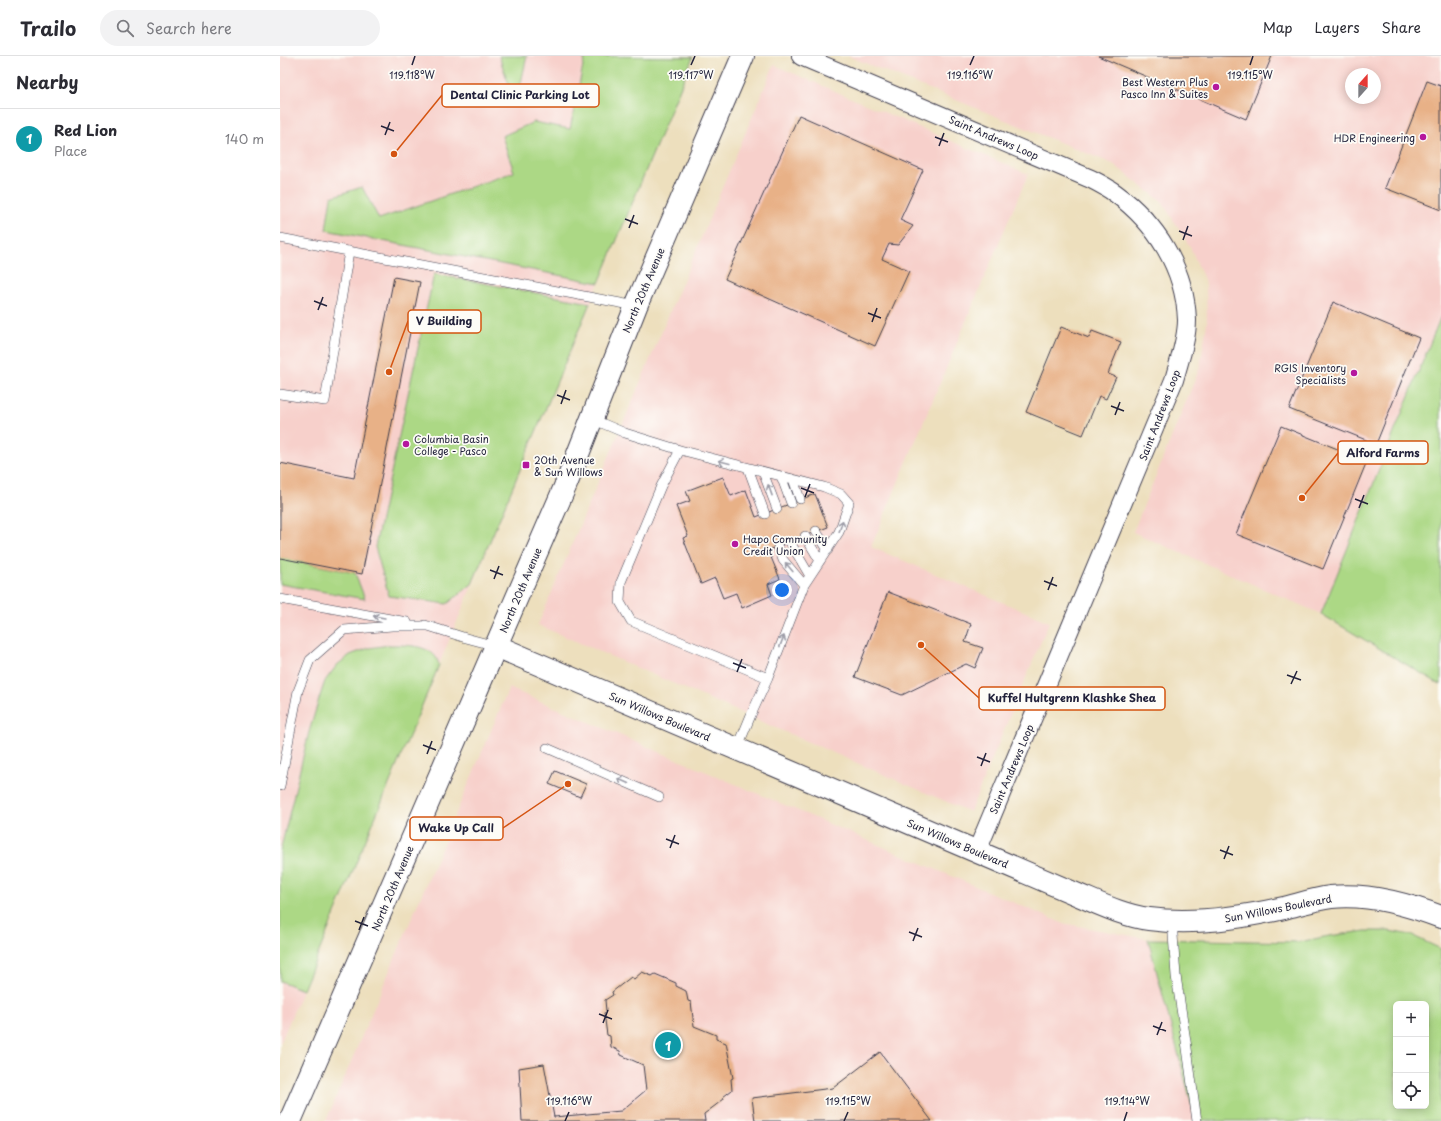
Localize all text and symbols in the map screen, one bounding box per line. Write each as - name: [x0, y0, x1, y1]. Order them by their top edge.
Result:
- search box: [100, 10, 380, 46]
- text: Trailo: [20, 14, 76, 42]
- text: Search here: [146, 16, 232, 39]
- icon: search: [114, 17, 136, 39]
- text: Map: [1263, 17, 1293, 38]
- text: Layers: [1315, 17, 1360, 38]
- text: Share: [1382, 17, 1421, 38]
- text: 119.118°W: [389, 67, 435, 82]
- text: 119.117°W: [669, 67, 714, 82]
- text: 119.116°W: [947, 67, 994, 82]
- text: 119.115°W: [1227, 67, 1273, 82]
- north arrow: [1345, 68, 1381, 104]
- text: Nearby: [16, 69, 78, 95]
- place label: Best Western Plus Pasco Inn & Suites: [1121, 74, 1208, 101]
- marker: Best Western Plus Pasco Inn & Suites: [1211, 82, 1221, 92]
- callout: Dental Clinic Parking Lot: [442, 84, 599, 107]
- text: Dental Clinic Parking Lot: [450, 86, 590, 103]
- street label: Saint Andrews Loop: [947, 111, 1041, 163]
- text: Red Lion: [54, 118, 117, 141]
- text: 1: [26, 129, 32, 148]
- text: 140 m: [225, 129, 264, 148]
- place label: HDR Engineering: [1334, 130, 1415, 145]
- marker: HDR Engineering: [1418, 132, 1428, 142]
- text: Place: [54, 141, 87, 160]
- street label: North 20th Avenue: [618, 245, 668, 335]
- callout: V Building: [408, 310, 481, 333]
- text: V Building: [416, 312, 473, 329]
- place label: RGIS Inventory Specialists: [1274, 360, 1346, 387]
- street label: Saint Andrews Loop: [1135, 367, 1183, 463]
- marker: RGIS Inventory Specialists: [1349, 368, 1359, 378]
- place label: Columbia Basin College - Pasco: [414, 431, 489, 458]
- marker: Columbia Basin College - Pasco: [401, 439, 411, 449]
- callout: Alford Farms: [1338, 441, 1428, 464]
- text: Alford Farms: [1346, 444, 1420, 461]
- place label: 20th Avenue & Sun Willows: [534, 452, 603, 479]
- one-way arrow: [718, 457, 731, 465]
- marker: 20th Avenue & Sun Willows: [521, 460, 531, 470]
- one-way arrow: [765, 484, 773, 496]
- one-way arrow: [838, 520, 845, 533]
- place label: Hapo Community Credit Union: [743, 531, 828, 558]
- marker: Hapo Community Credit Union: [730, 539, 740, 549]
- street label: North 20th Avenue: [495, 545, 545, 635]
- one-way arrow: [785, 561, 794, 572]
- your location: [772, 580, 792, 600]
- one-way arrow: [373, 612, 386, 620]
- one-way arrow: [779, 636, 787, 648]
- callout: Kuffel Hultgrenn Klashke Shea: [979, 687, 1165, 710]
- street label: Sun Willows Boulevard: [607, 688, 713, 744]
- text: Kuffel Hultgrenn Klashke Shea: [988, 689, 1157, 706]
- street label: Saint Andrews Loop: [985, 722, 1037, 816]
- one-way arrow: [618, 777, 630, 784]
- street label: Sun Willows Boulevard: [905, 815, 1011, 871]
- callout: Wake Up Call: [410, 817, 503, 840]
- text: Wake Up Call: [418, 819, 494, 836]
- street label: North 20th Avenue: [367, 843, 417, 933]
- street label: Sun Willows Boulevard: [1223, 890, 1333, 926]
- map controls: [1393, 1001, 1429, 1109]
- button: +: [1393, 1001, 1429, 1037]
- pin: 1: [655, 1030, 681, 1060]
- button: −: [1393, 1037, 1429, 1073]
- button: locate: [1393, 1073, 1429, 1109]
- text: 119.116°W: [546, 1093, 593, 1108]
- text: 119.115°W: [825, 1093, 871, 1108]
- text: 119.114°W: [1104, 1093, 1151, 1108]

